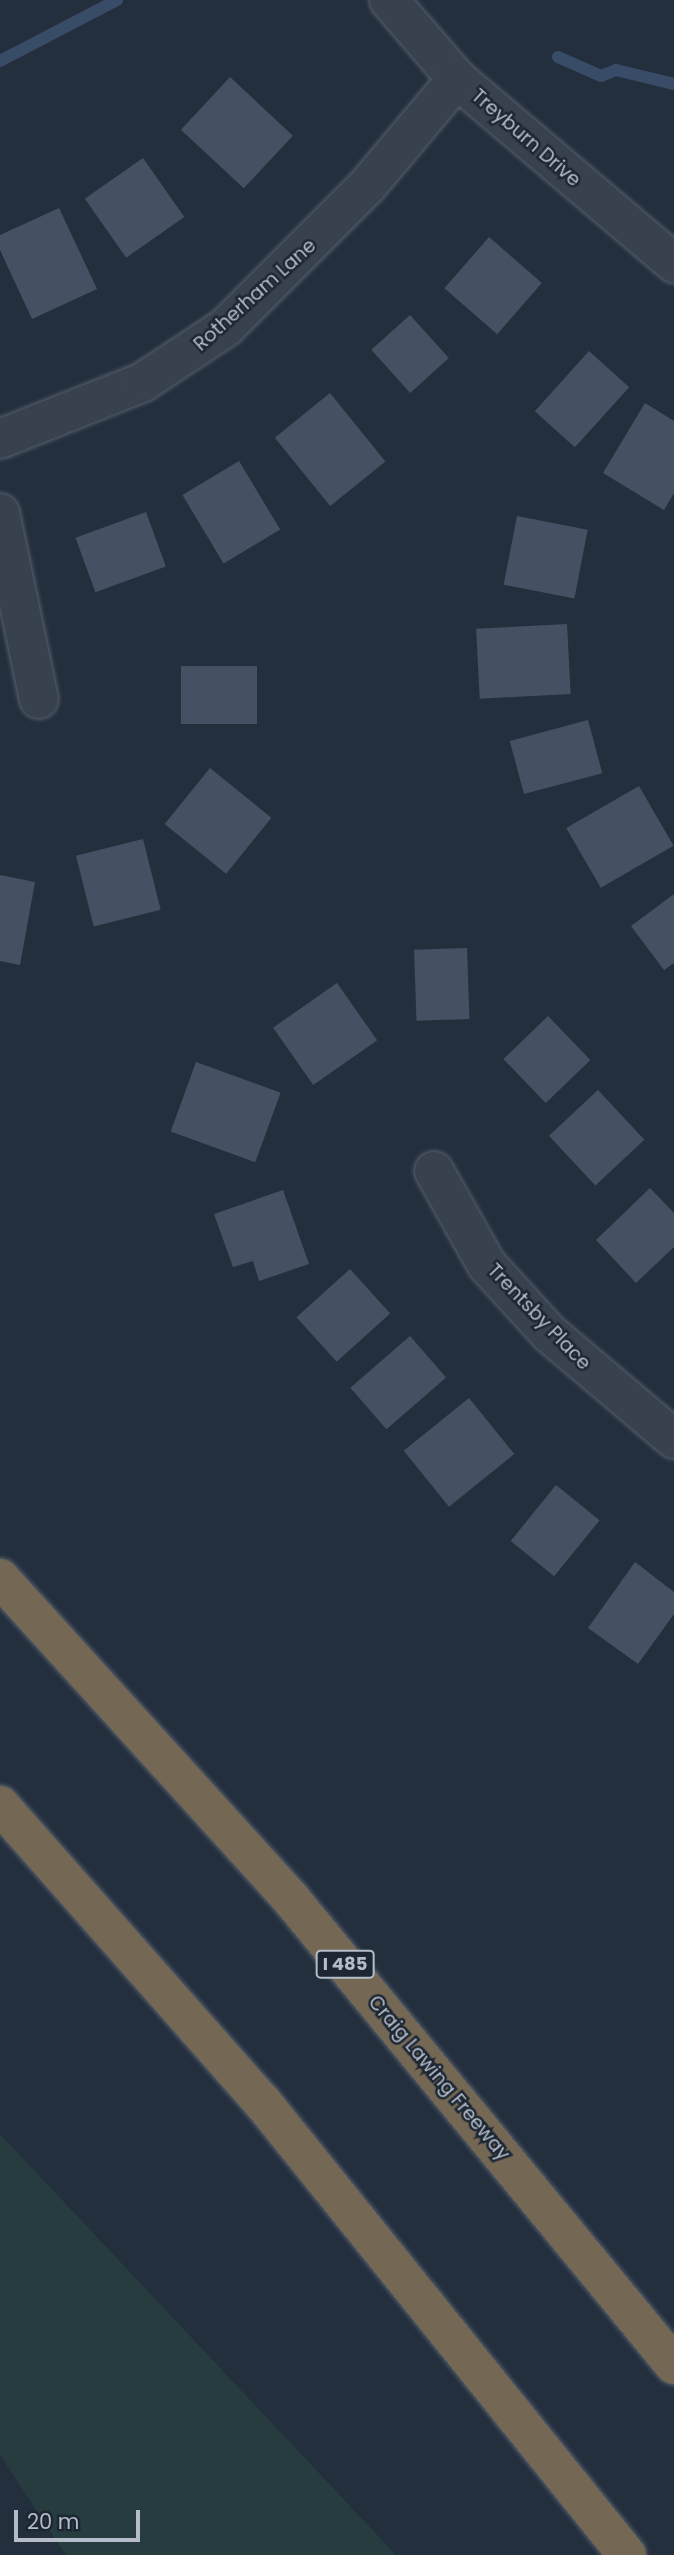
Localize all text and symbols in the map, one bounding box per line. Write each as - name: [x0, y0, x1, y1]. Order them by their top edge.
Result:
- street label: Treyburn Drive: [467, 85, 585, 191]
- street label: Rotherham Lane: [189, 234, 321, 356]
- street label: Trentsby Place: [483, 1259, 595, 1375]
- road number: I 485: [315, 1950, 375, 1978]
- street label: Craig Lawing Freeway: [363, 1991, 515, 2165]
- scale bar: [18, 2496, 144, 2540]
- text: 20 m: [27, 2507, 80, 2536]

